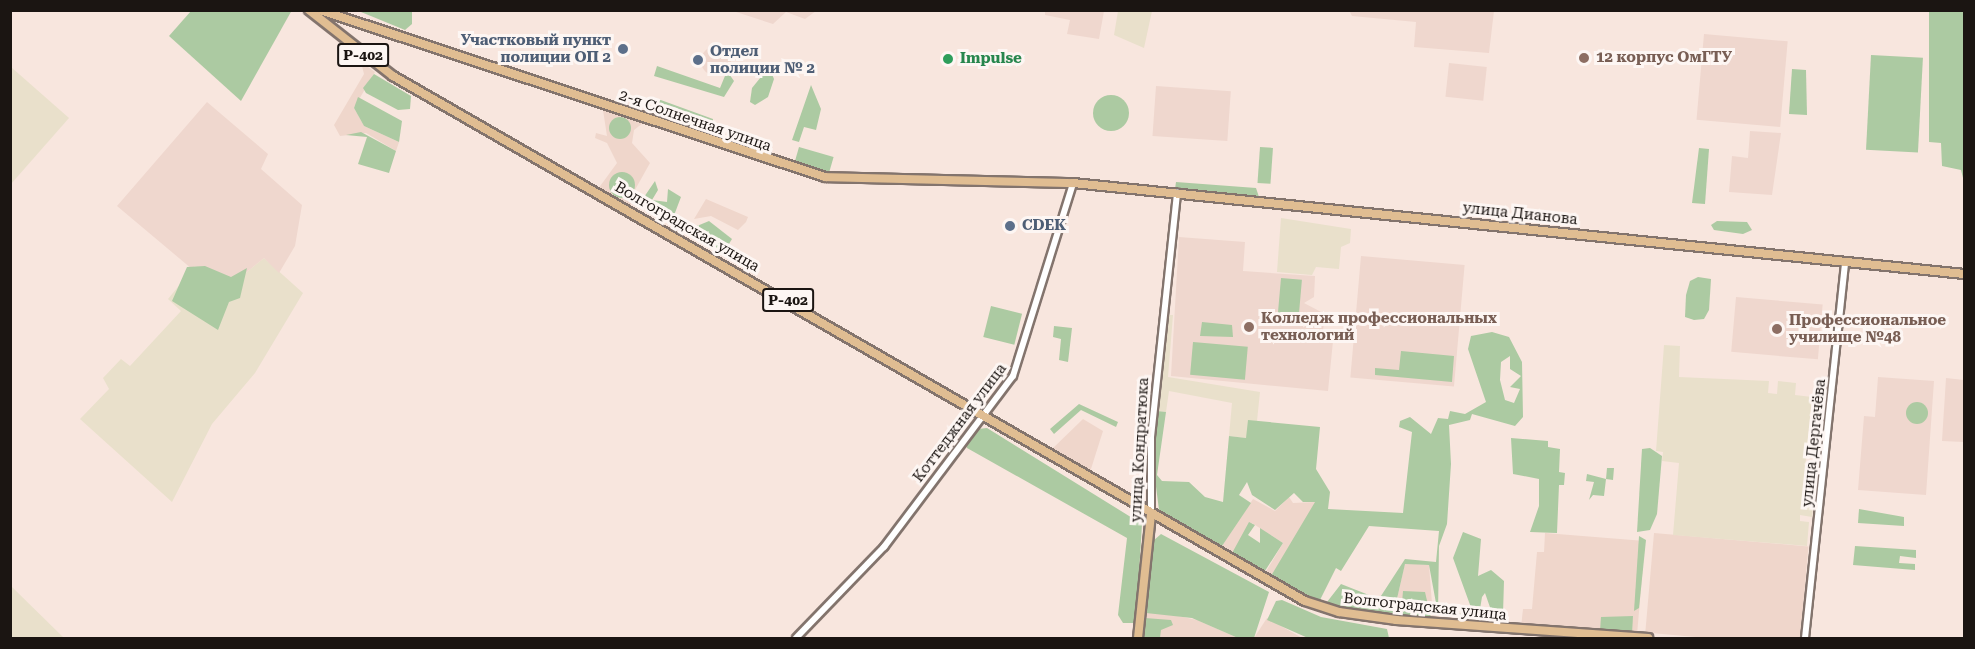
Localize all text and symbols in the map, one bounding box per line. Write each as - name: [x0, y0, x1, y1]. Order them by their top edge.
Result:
- place label: Участковый пункт полиции ОП 2: [461, 31, 611, 66]
- marker: Участковый пункт полиции ОП 2: [616, 42, 630, 56]
- place label: Отдел полиции № 2: [710, 42, 815, 77]
- road number: Р-402: [336, 44, 390, 66]
- place label: 12 корпус ОмГТУ: [1596, 49, 1732, 67]
- place label: Impulse: [960, 50, 1022, 68]
- marker: 12 корпус ОмГТУ: [1577, 51, 1591, 65]
- marker: Impulse: [941, 52, 955, 66]
- marker: Отдел полиции № 2: [691, 53, 705, 67]
- street label: 2-я Солнечная улица: [616, 86, 774, 156]
- street label: Волгоградская улица: [611, 178, 763, 276]
- street label: улица Дианова: [1462, 199, 1578, 229]
- place label: CDEK: [1022, 217, 1066, 235]
- marker: CDEK: [1003, 219, 1017, 233]
- road number: Р-402: [761, 289, 815, 311]
- place label: Колледж профессиональных технологий: [1261, 309, 1497, 344]
- place label: Профессиональное училище №48: [1789, 311, 1946, 346]
- marker: Колледж профессиональных технологий: [1242, 320, 1256, 334]
- marker: Профессиональное училище №48: [1770, 322, 1784, 336]
- street label: Коттеджная улица: [909, 360, 1011, 486]
- street label: улица Кондратюка: [1127, 377, 1153, 523]
- street label: улица Дергачёва: [1798, 378, 1830, 508]
- street label: Волгоградская улица: [1342, 589, 1508, 625]

